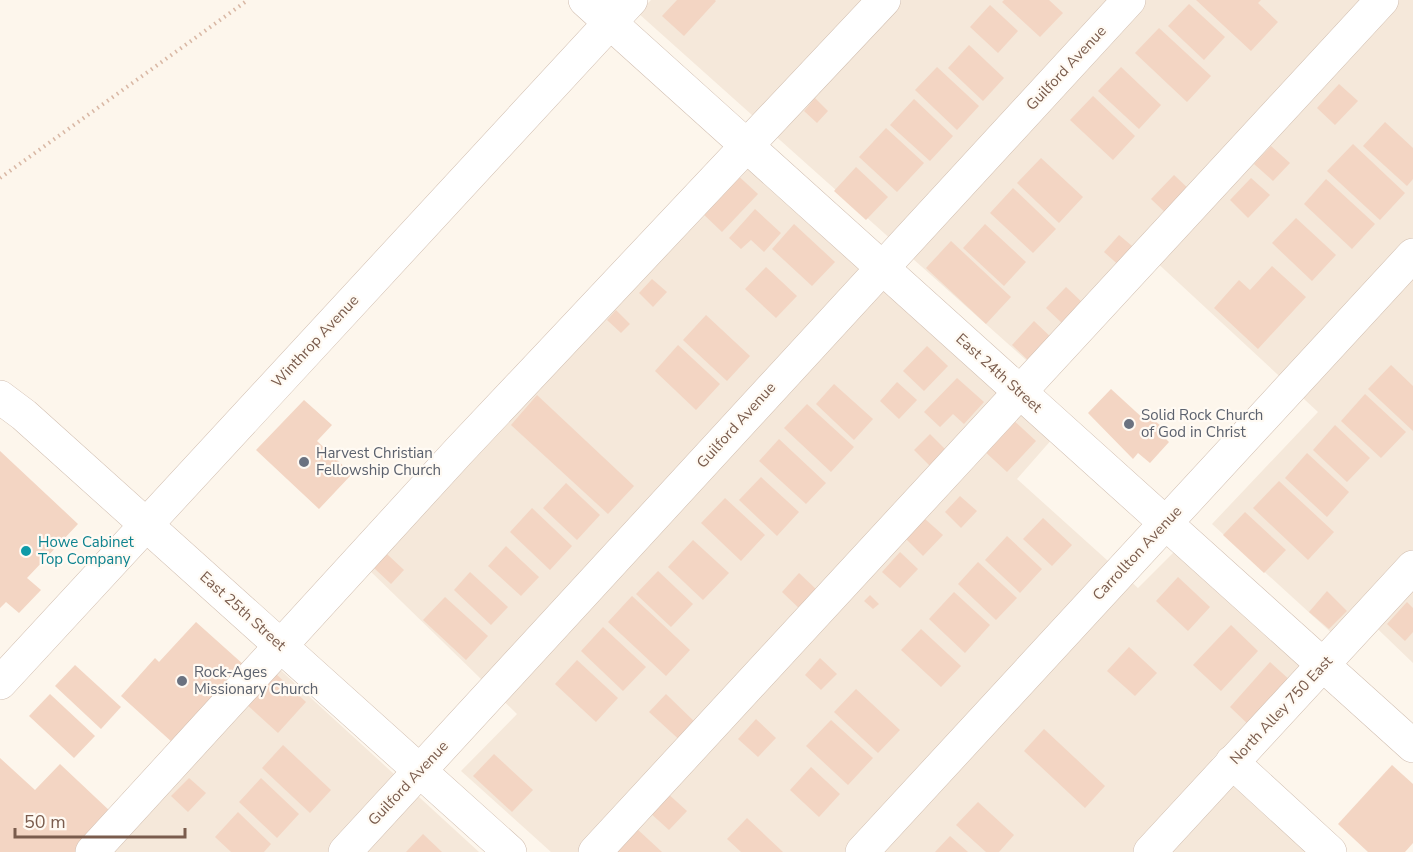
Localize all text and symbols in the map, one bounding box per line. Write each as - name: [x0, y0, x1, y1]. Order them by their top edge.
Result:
- street label: Guilford Avenue: [1021, 21, 1111, 115]
- street label: Winthrop Avenue: [267, 290, 363, 392]
- street label: East 24th Street: [952, 329, 1047, 418]
- street label: Guilford Avenue: [692, 378, 780, 472]
- place label: Solid Rock Church of God in Christ: [1141, 405, 1263, 442]
- marker: Solid Rock Church of God in Christ: [1122, 417, 1136, 431]
- place label: Harvest Christian Fellowship Church: [316, 443, 441, 480]
- marker: Harvest Christian Fellowship Church: [297, 455, 311, 469]
- street label: Carrollton Avenue: [1088, 501, 1186, 605]
- place label: Howe Cabinet Top Company: [38, 532, 135, 569]
- marker: Howe Cabinet Top Company: [19, 544, 33, 558]
- street label: East 25th Street: [196, 567, 291, 656]
- street label: North Alley 750 East: [1225, 651, 1337, 769]
- place label: Rock-Ages Missionary Church: [194, 662, 318, 699]
- marker: Rock-Ages Missionary Church: [175, 674, 189, 688]
- street label: Guilford Avenue: [363, 736, 453, 830]
- scale bar: [15, 801, 184, 839]
- text: 50 m: [24, 810, 66, 834]

